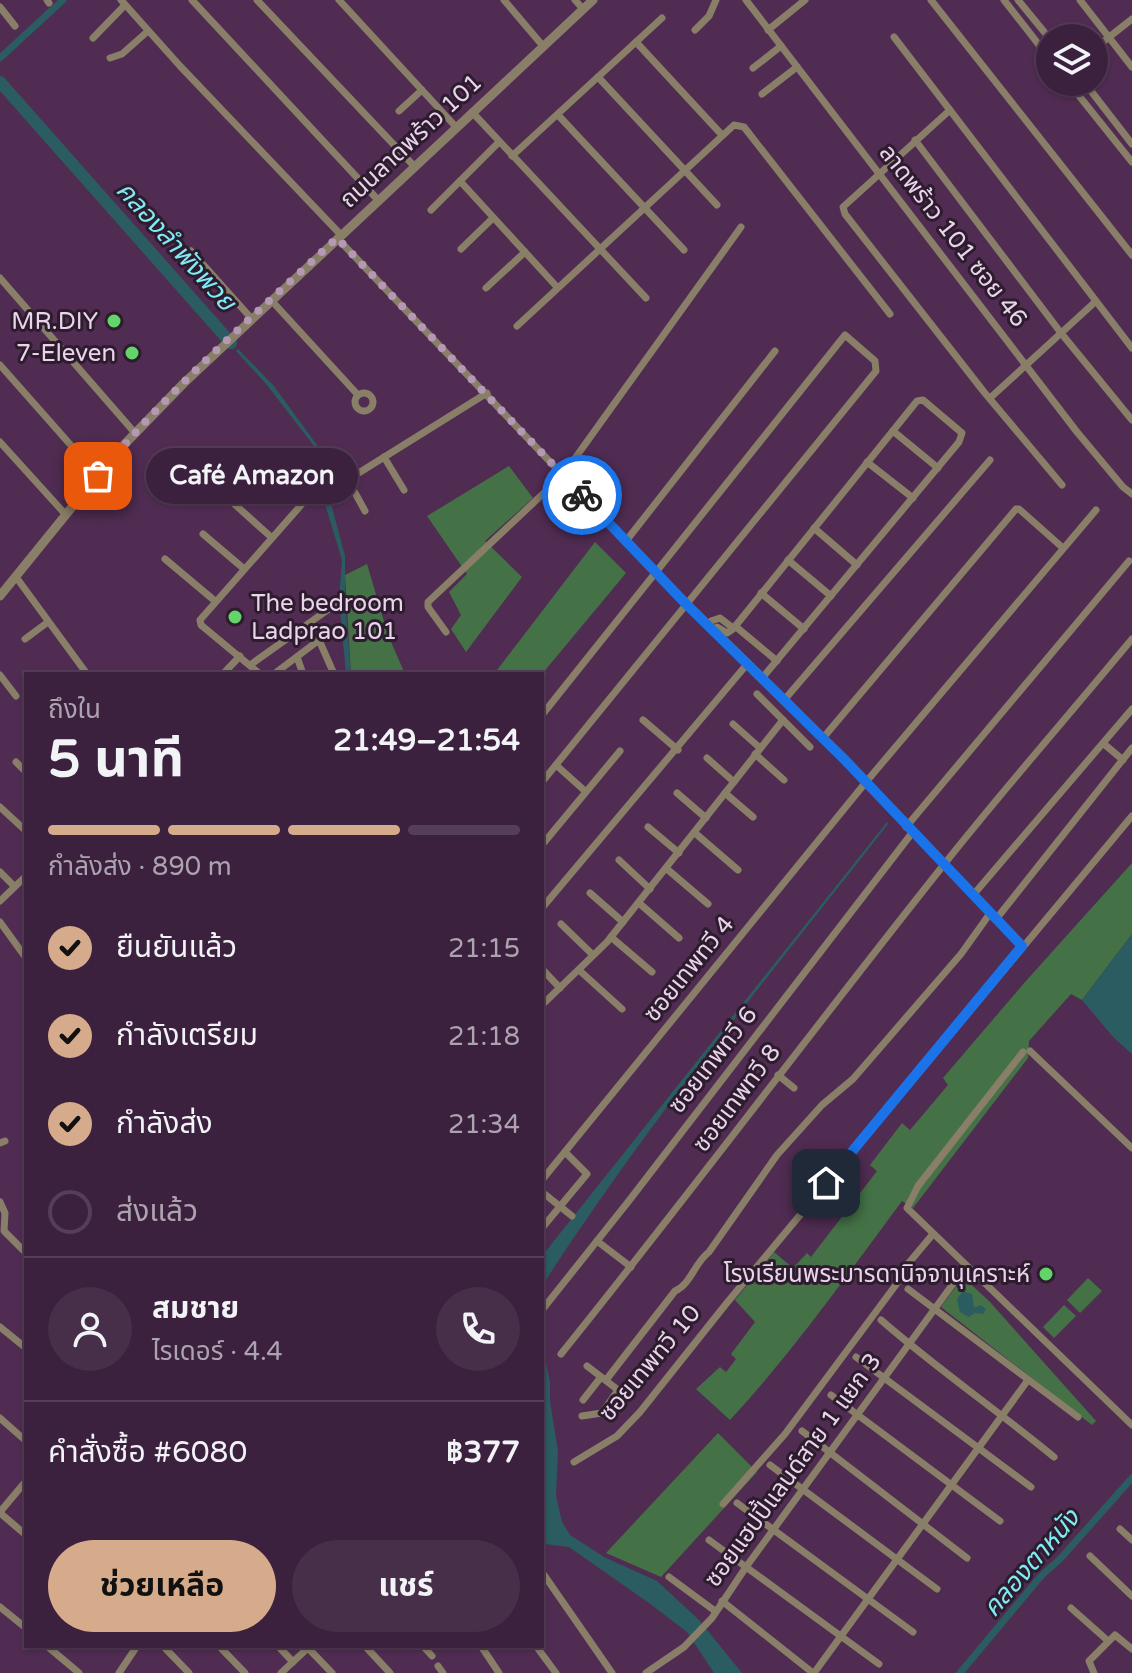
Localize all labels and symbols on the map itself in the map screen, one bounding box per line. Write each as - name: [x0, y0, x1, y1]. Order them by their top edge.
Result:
- street label: ถนนลาดพร้าว 101: [334, 68, 488, 214]
- street label: ลาดพร้าว 101 ซอย 46: [873, 139, 1033, 333]
- water label: คลองลำพังพวย: [110, 175, 243, 318]
- place label: MR.DIY: [11, 307, 98, 336]
- marker: MR.DIY: [105, 312, 123, 330]
- place label: 7-Eleven: [16, 339, 116, 368]
- marker: 7-Eleven: [123, 344, 141, 362]
- pin: [64, 442, 132, 510]
- callout: Café Amazon: [146, 448, 358, 504]
- courier: [542, 455, 622, 535]
- place label: The bedroom Ladprao 101: [251, 589, 404, 646]
- marker: The bedroom Ladprao 101: [226, 608, 244, 626]
- street label: ซอยเทพทวี 4: [638, 910, 740, 1028]
- street label: ซอยเทพทวี 6: [662, 1001, 764, 1119]
- street label: ซอยเทพทวี 8: [687, 1038, 787, 1158]
- pin: [792, 1149, 860, 1217]
- place label: โรงเรียนพระมารดานิจจานุเคราะห์: [724, 1260, 1031, 1289]
- marker: โรงเรียนพระมารดานิจจานุเคราะห์: [1037, 1265, 1055, 1283]
- street label: ซอยเทพทวี 10: [593, 1299, 707, 1427]
- street label: ซอยแฮปปี้แลนด์สาย 1 แยก 3: [696, 1346, 888, 1593]
- water label: คลองตาหนัง: [976, 1502, 1087, 1623]

